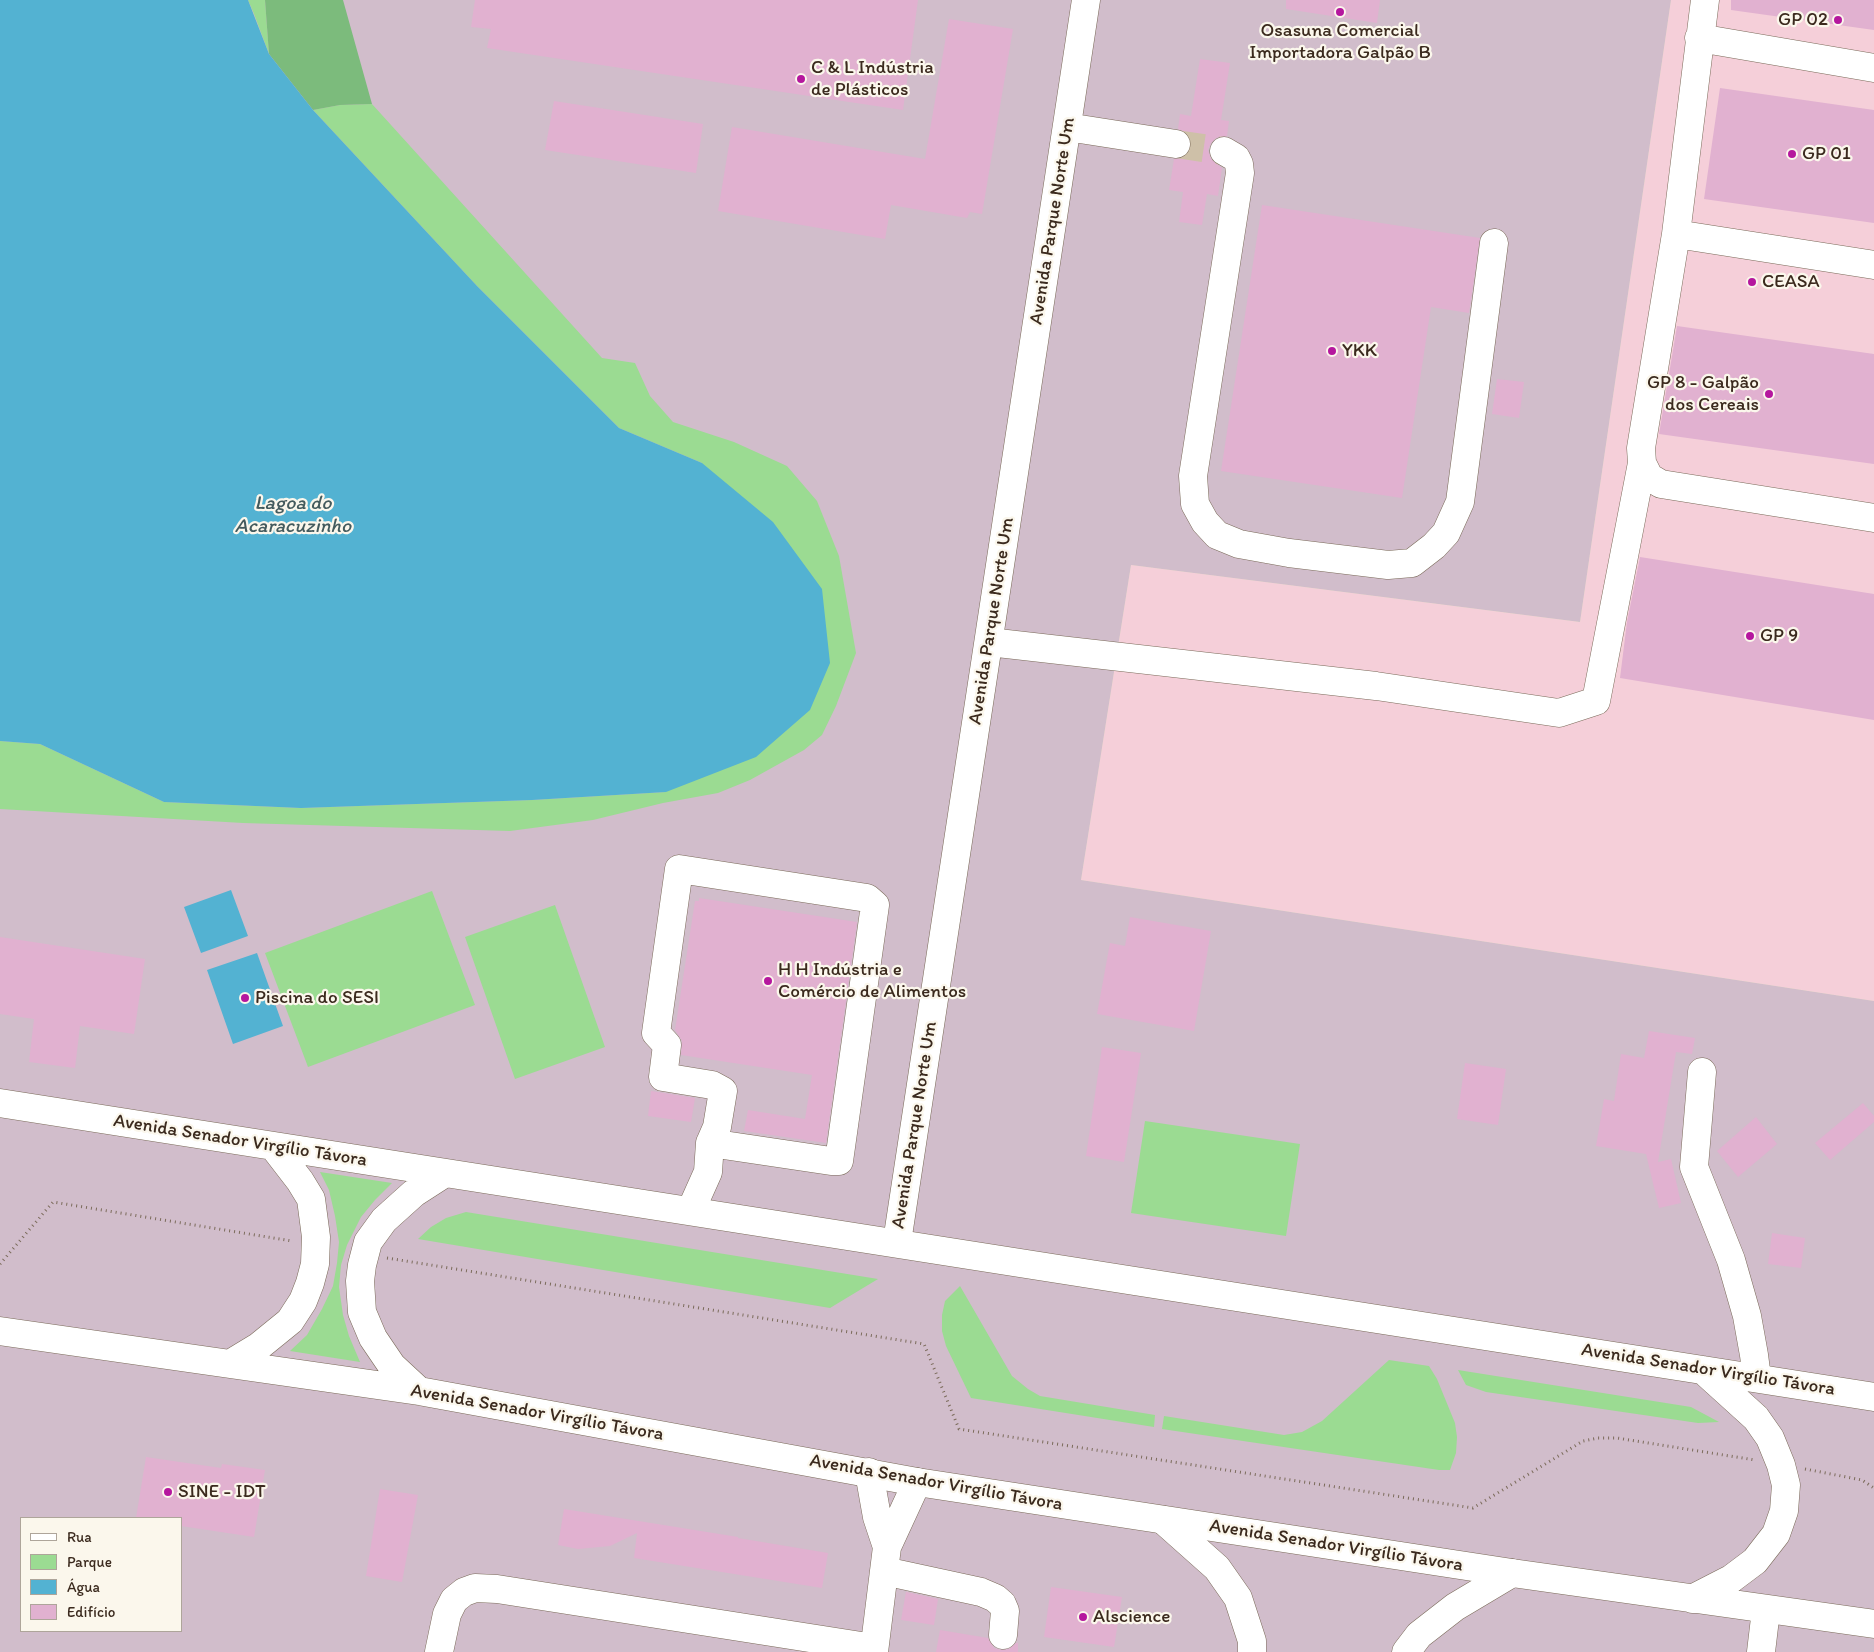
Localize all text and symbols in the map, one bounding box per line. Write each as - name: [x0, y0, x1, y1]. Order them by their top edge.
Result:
- marker: Osasuna Comercial Importadora Galpão B: [1334, 6, 1346, 18]
- place label: GP 02: [1778, 9, 1828, 31]
- marker: GP 02: [1832, 14, 1844, 26]
- place label: Osasuna Comercial Importadora Galpão B: [1249, 20, 1431, 64]
- place label: C & L Indústria de Plásticos: [811, 57, 933, 101]
- marker: C & L Indústria de Plásticos: [795, 73, 807, 85]
- street label: Avenida Parque Norte Um: [1025, 116, 1081, 326]
- place label: GP 01: [1802, 143, 1851, 165]
- marker: GP 01: [1786, 148, 1798, 160]
- place label: CEASA: [1762, 271, 1820, 293]
- marker: CEASA: [1746, 276, 1758, 288]
- place label: YKK: [1342, 340, 1377, 362]
- marker: YKK: [1326, 345, 1338, 357]
- place label: GP 8 - Galpão dos Cereais: [1647, 372, 1759, 416]
- marker: GP 8 - Galpão dos Cereais: [1763, 388, 1775, 400]
- water label: Lagoa do Acaracuzinho: [235, 492, 351, 539]
- street label: Avenida Parque Norte Um: [964, 516, 1020, 726]
- place label: GP 9: [1760, 625, 1798, 647]
- marker: GP 9: [1744, 630, 1756, 642]
- place label: H H Indústria e Comércio de Alimentos: [778, 959, 966, 1003]
- marker: H H Indústria e Comércio de Alimentos: [762, 975, 774, 987]
- place label: Piscina do SESI: [255, 987, 379, 1009]
- marker: Piscina do SESI: [239, 992, 251, 1004]
- street label: Avenida Parque Norte Um: [887, 1020, 943, 1230]
- street label: Avenida Senador Virgílio Távora: [112, 1110, 368, 1172]
- street label: Avenida Senador Virgílio Távora: [1580, 1339, 1836, 1401]
- street label: Avenida Senador Virgílio Távora: [409, 1380, 665, 1446]
- street label: Avenida Senador Virgílio Távora: [808, 1450, 1064, 1516]
- place label: SINE - IDT: [178, 1481, 266, 1503]
- marker: SINE - IDT: [162, 1486, 174, 1498]
- street label: Avenida Senador Virgílio Távora: [1208, 1515, 1464, 1577]
- legend: [20, 1517, 182, 1632]
- text: Rua: [67, 1528, 92, 1546]
- text: Parque: [67, 1553, 112, 1571]
- text: Água: [67, 1578, 100, 1596]
- text: Edifício: [67, 1603, 115, 1621]
- place label: Alscience: [1093, 1606, 1170, 1628]
- marker: Alscience: [1077, 1611, 1089, 1623]

